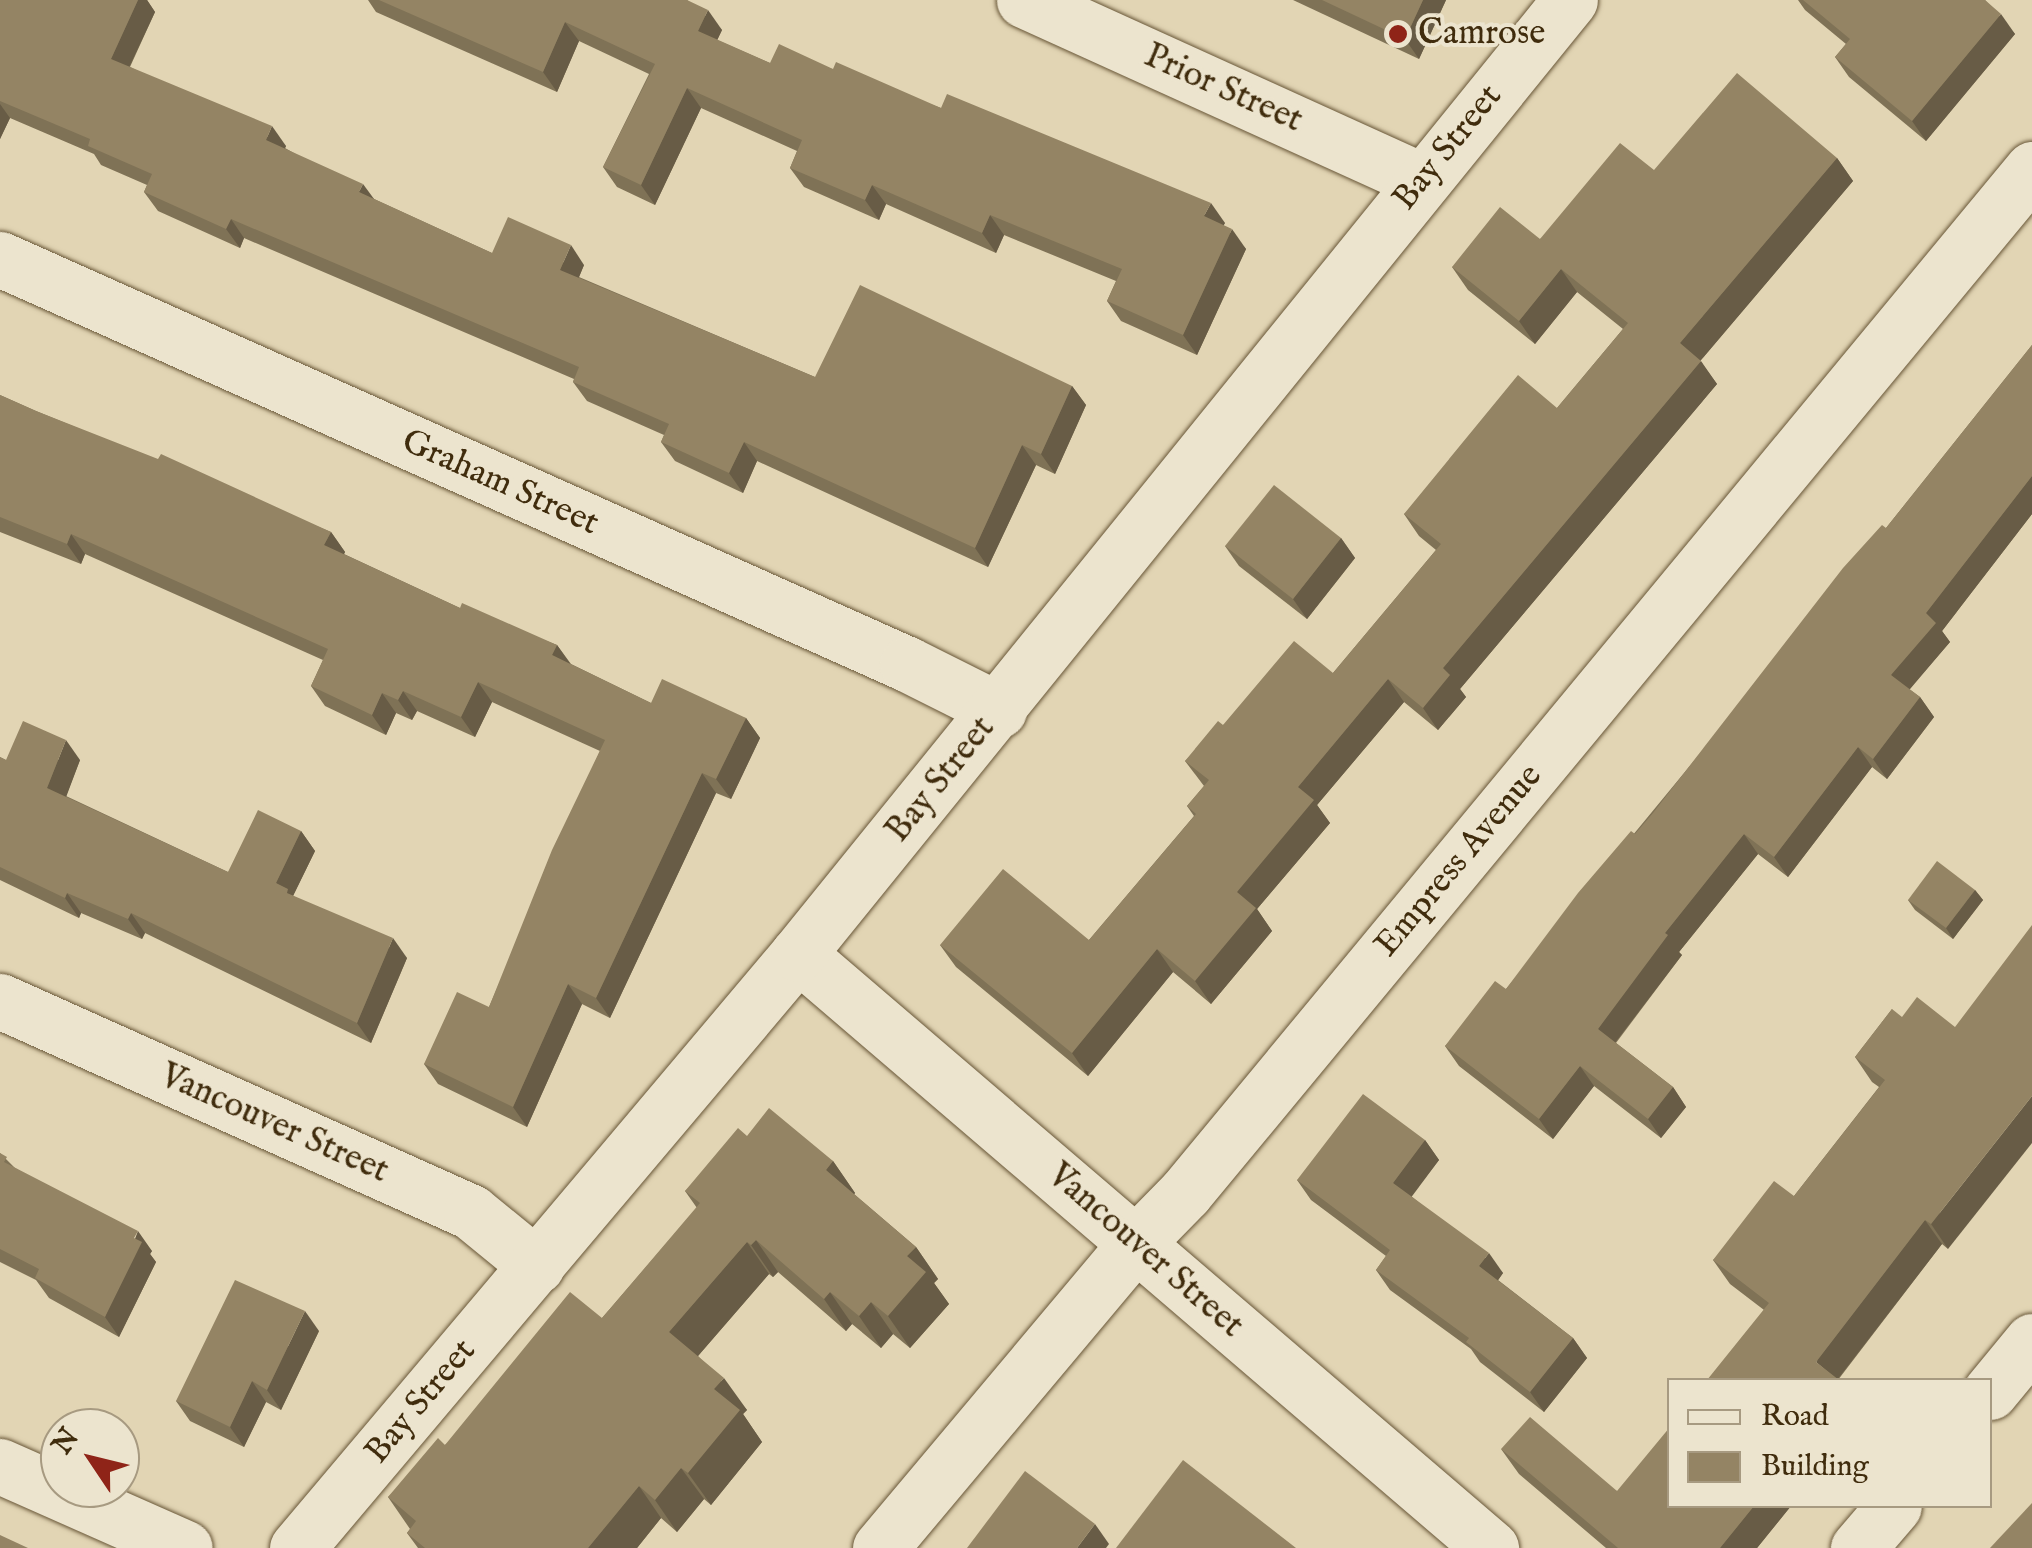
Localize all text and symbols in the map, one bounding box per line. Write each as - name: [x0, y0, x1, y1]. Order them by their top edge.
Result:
- place label: Camrose: [1418, 13, 1545, 55]
- marker: Camrose: [1387, 23, 1409, 45]
- street label: Prior Street: [1138, 36, 1308, 142]
- street label: Bay Street: [1385, 77, 1511, 219]
- street label: Graham Street: [395, 421, 605, 545]
- street label: Bay Street: [878, 709, 1004, 851]
- street label: Empress Avenue: [1366, 756, 1552, 966]
- street label: Vancouver Street: [153, 1055, 395, 1193]
- street label: Vancouver Street: [1039, 1155, 1251, 1347]
- street label: Bay Street: [357, 1331, 485, 1473]
- legend: [1667, 1378, 1992, 1508]
- text: Road: [1761, 1398, 1829, 1436]
- north arrow: [40, 1408, 140, 1508]
- text: N: [45, 1422, 88, 1462]
- text: Building: [1761, 1448, 1869, 1486]

